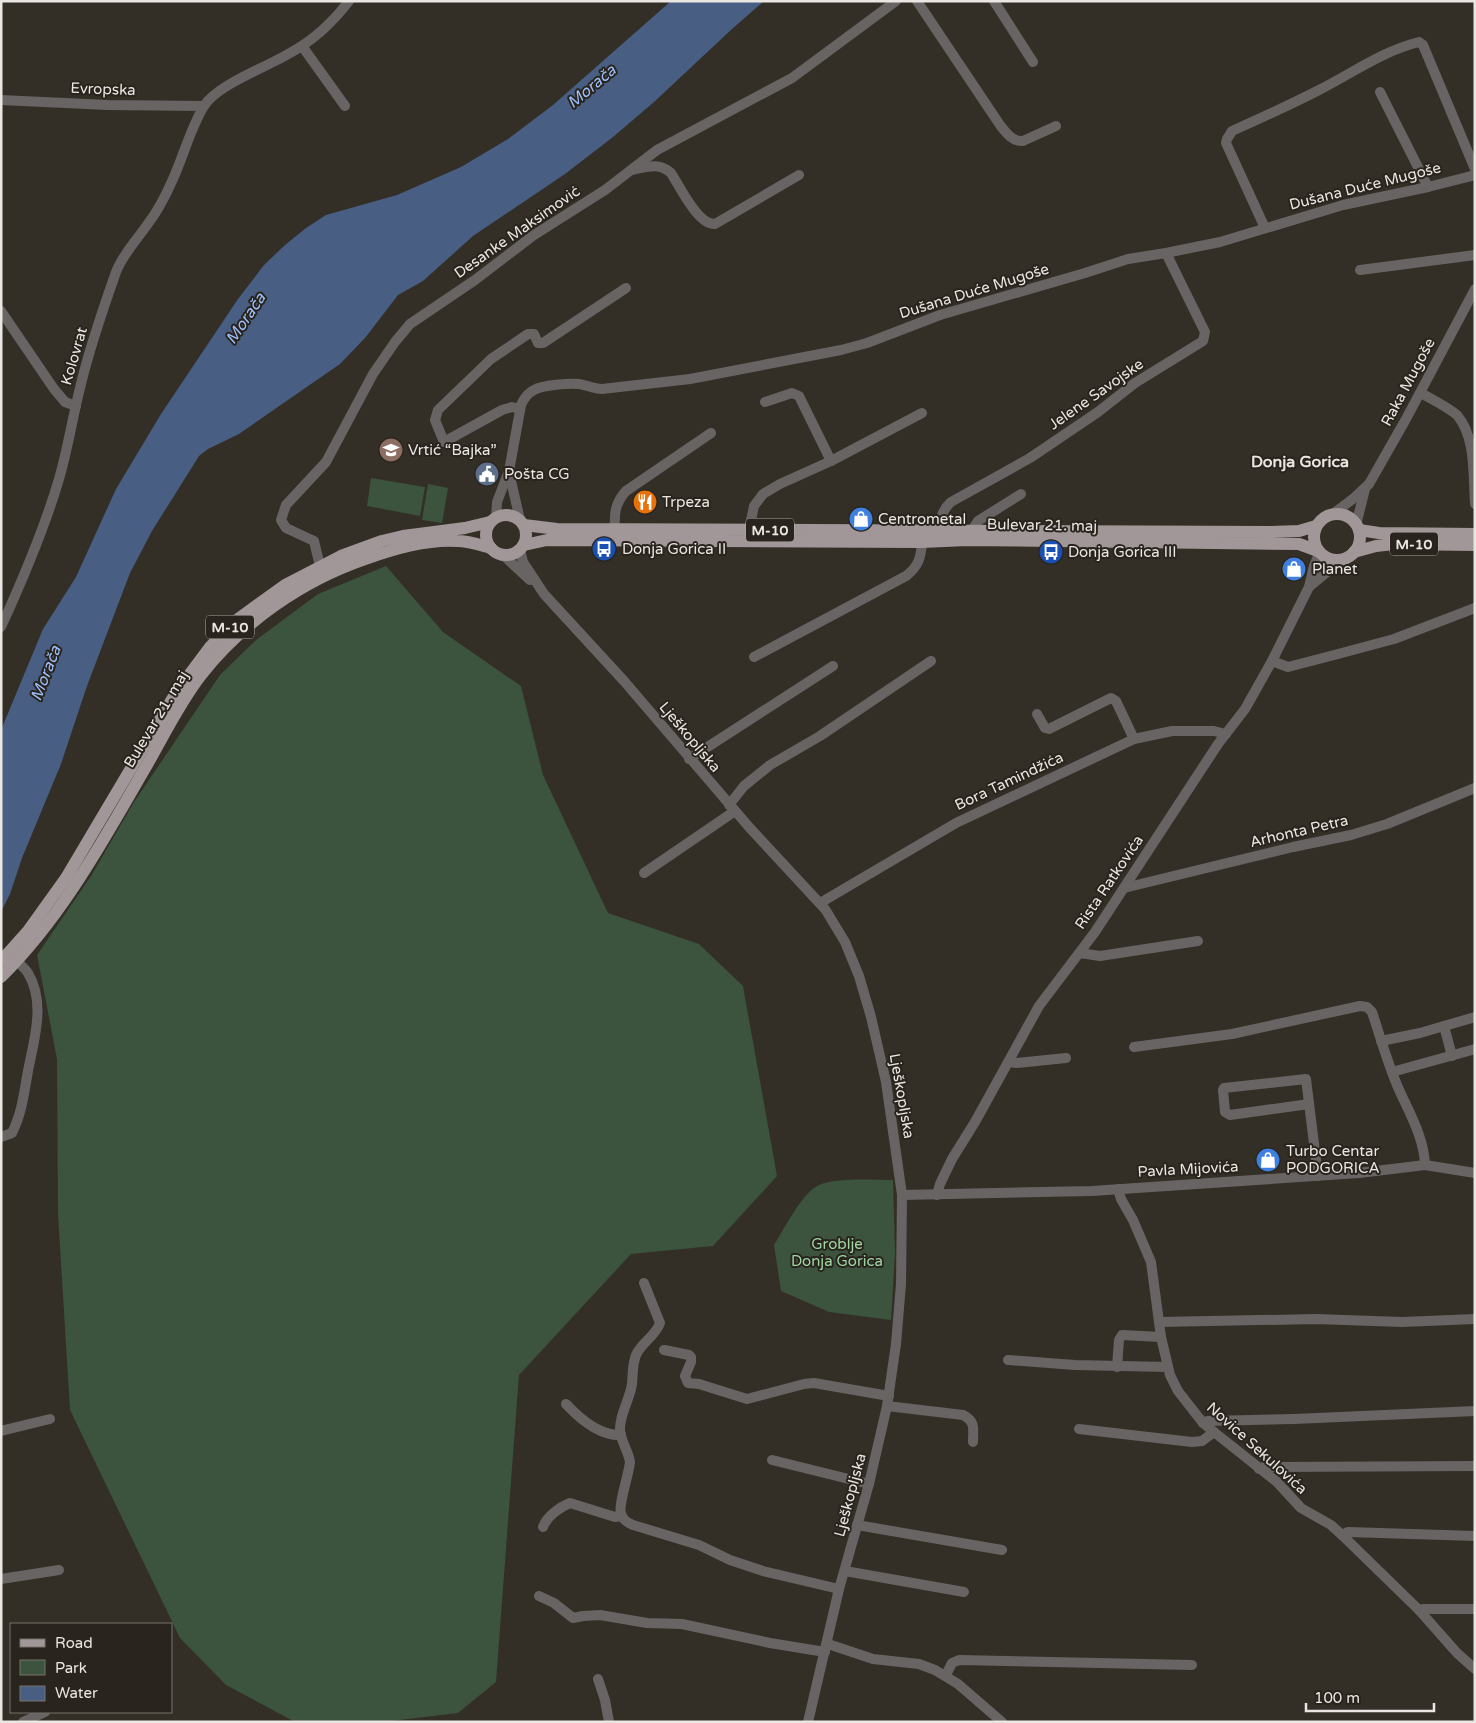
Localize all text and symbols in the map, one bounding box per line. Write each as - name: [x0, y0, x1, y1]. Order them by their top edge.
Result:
- water label: Morača: [563, 60, 621, 113]
- street label: Evropska: [70, 79, 136, 99]
- street label: Dušana Duće Mugoše: [1287, 158, 1443, 214]
- street label: Desanke Maksimović: [451, 182, 583, 282]
- street label: Dušana Duće Mugoše: [897, 260, 1051, 322]
- water label: Morača: [221, 288, 271, 348]
- street label: Kolovrat: [57, 325, 91, 387]
- street label: Raka Mugoše: [1377, 335, 1439, 429]
- street label: Jelene Savojske: [1045, 355, 1147, 433]
- school or university icon: Vrtić “Bajka”: [378, 437, 404, 463]
- place label: Vrtić “Bajka”: [408, 441, 497, 459]
- district label: Donja Gorica: [1251, 452, 1349, 472]
- public building icon: Pošta CG: [474, 461, 500, 487]
- place label: Pošta CG: [504, 465, 570, 483]
- restaurant icon: Trpeza: [632, 489, 658, 515]
- place label: Trpeza: [662, 493, 710, 511]
- shop icon: Centrometal: [848, 506, 874, 532]
- place label: Centrometal: [878, 510, 966, 528]
- street label: Bulevar 21. maj: [987, 515, 1097, 535]
- road number: M-10: [746, 518, 794, 542]
- road number: M-10: [1390, 532, 1438, 556]
- bus stop icon: Donja Gorica II: [591, 536, 617, 562]
- bus stop icon: Donja Gorica III: [1038, 539, 1064, 565]
- place label: Donja Gorica II: [622, 540, 726, 558]
- place label: Donja Gorica III: [1068, 543, 1176, 561]
- shop icon: Planet: [1281, 556, 1307, 582]
- place label: Planet: [1312, 560, 1358, 578]
- road number: M-10: [206, 616, 254, 638]
- water label: Morača: [26, 642, 66, 704]
- street label: Bulevar 21. maj: [120, 667, 192, 771]
- street label: Lješkopljska: [655, 698, 725, 776]
- street label: Bora Tamindžića: [952, 748, 1066, 814]
- street label: Arhonta Petra: [1248, 811, 1350, 851]
- street label: Rista Ratkovića: [1071, 832, 1147, 932]
- street label: Lješkopljska: [886, 1052, 918, 1140]
- place label: Turbo Centar PODGORICA: [1286, 1142, 1380, 1177]
- shop icon: Turbo Centar PODGORICA: [1255, 1147, 1281, 1173]
- street label: Pavla Mijovića: [1137, 1157, 1239, 1181]
- park label: Groblje Donja Gorica: [791, 1235, 883, 1270]
- street label: Novice Sekulovića: [1203, 1398, 1311, 1498]
- street label: Lješkopljska: [830, 1451, 870, 1539]
- legend: [10, 1623, 172, 1713]
- text: Road: [55, 1634, 93, 1652]
- text: Park: [55, 1659, 87, 1677]
- scale bar: [1306, 1680, 1434, 1712]
- text: Water: [55, 1684, 98, 1702]
- text: 100 m: [1314, 1689, 1360, 1707]

